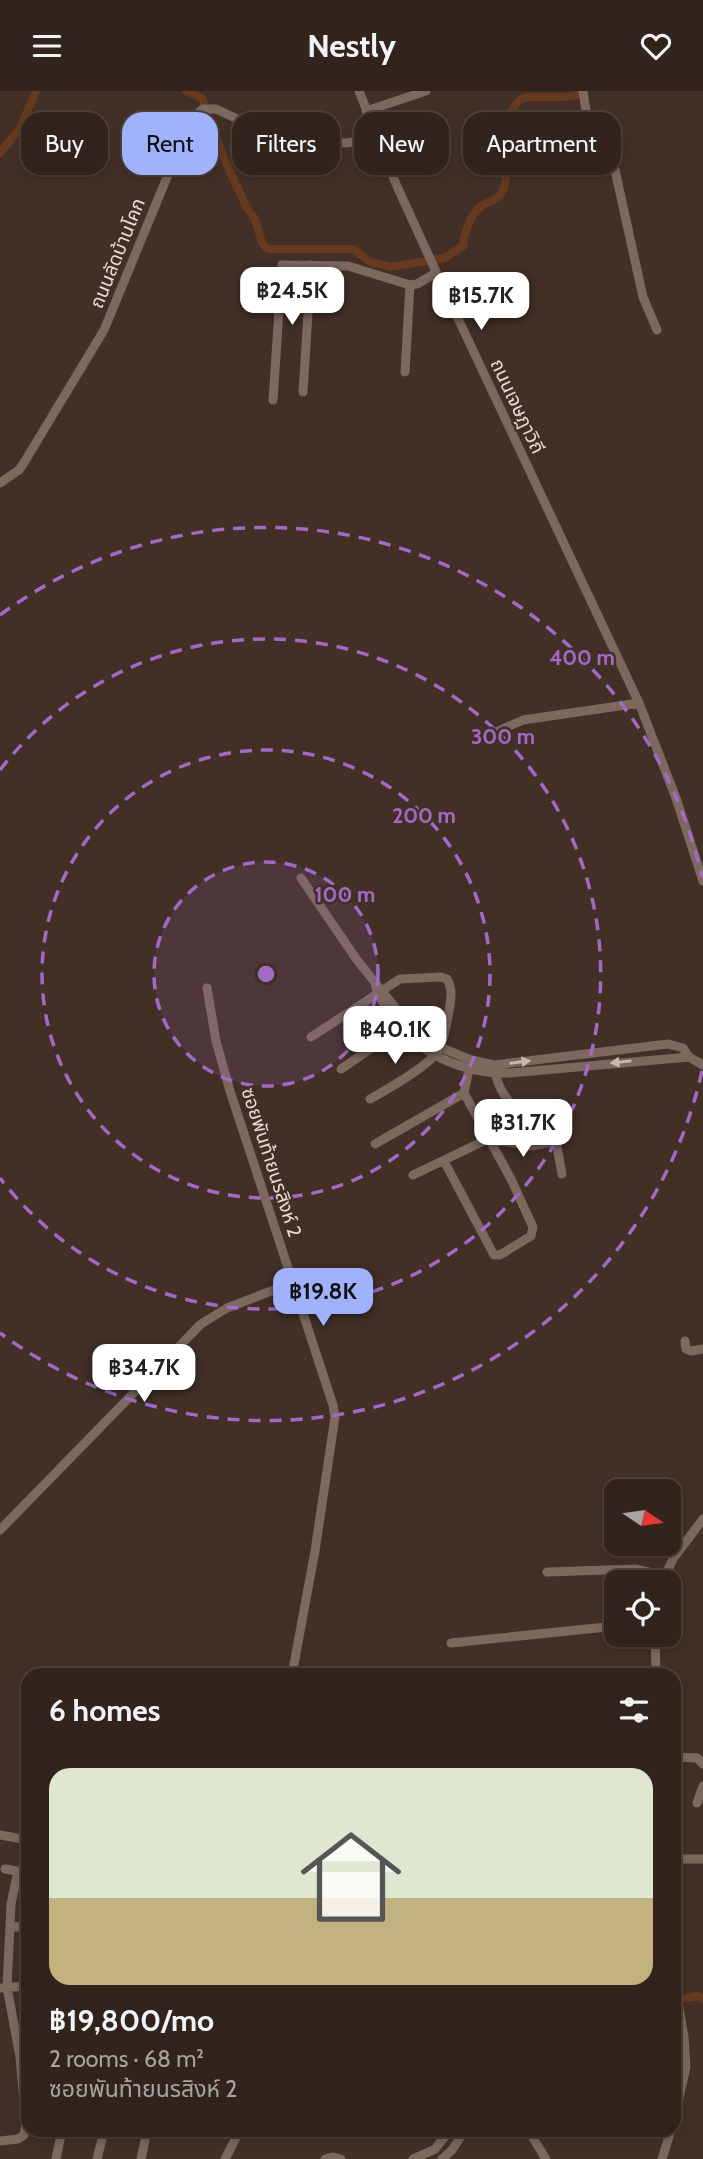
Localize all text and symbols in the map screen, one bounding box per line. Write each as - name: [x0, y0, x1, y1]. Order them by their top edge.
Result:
- text: Nestly: [307, 26, 396, 65]
- icon: menu: [28, 27, 66, 65]
- icon: heart: [637, 27, 675, 65]
- chip: Buy: [21, 112, 108, 175]
- chip: Rent: [122, 112, 218, 175]
- chip: Filters: [232, 112, 340, 175]
- chip: New: [354, 112, 449, 175]
- chip: Apartment: [463, 112, 621, 175]
- street label: ถนนลัดบ้านโคก: [85, 195, 150, 312]
- pin: ฿24.5K: [235, 267, 349, 327]
- pin: ฿15.7K: [424, 273, 538, 332]
- text: ฿24.5K: [256, 276, 328, 304]
- text: ฿15.7K: [448, 281, 514, 309]
- street label: ถนนเจษฎาวิถี: [486, 355, 550, 457]
- text: 400 m: [549, 645, 615, 670]
- text: 300 m: [471, 724, 535, 749]
- text: 200 m: [392, 803, 456, 828]
- text: 100 m: [315, 882, 375, 907]
- centre of rings: [254, 962, 278, 986]
- pin: ฿40.1K: [338, 1007, 452, 1066]
- text: ฿40.1K: [359, 1015, 431, 1043]
- one-way arrow: [509, 1056, 531, 1067]
- one-way arrow: [610, 1057, 632, 1068]
- street label: ซอยพันท้ายนรสิงห์ 2: [237, 1085, 306, 1240]
- pin: ฿31.7K: [466, 1100, 580, 1159]
- text: ฿31.7K: [490, 1108, 556, 1136]
- pin: ฿19.8K: [266, 1269, 380, 1328]
- text: ฿19.8K: [289, 1277, 357, 1305]
- pin: ฿34.7K: [87, 1345, 201, 1404]
- text: ฿34.7K: [108, 1353, 180, 1381]
- north arrow: [604, 1479, 681, 1556]
- map controls: [604, 1479, 681, 1647]
- button: locate: [604, 1570, 681, 1647]
- icon: filters: [615, 1691, 653, 1729]
- text: 6 homes: [49, 1692, 160, 1729]
- icon: home: [288, 1814, 414, 1940]
- text: ฿19,800/mo: [49, 2002, 214, 2039]
- text: 2 rooms · 68 m²: [49, 2045, 204, 2073]
- text: ซอยพันท้ายนรสิงห์ 2: [49, 2075, 237, 2103]

